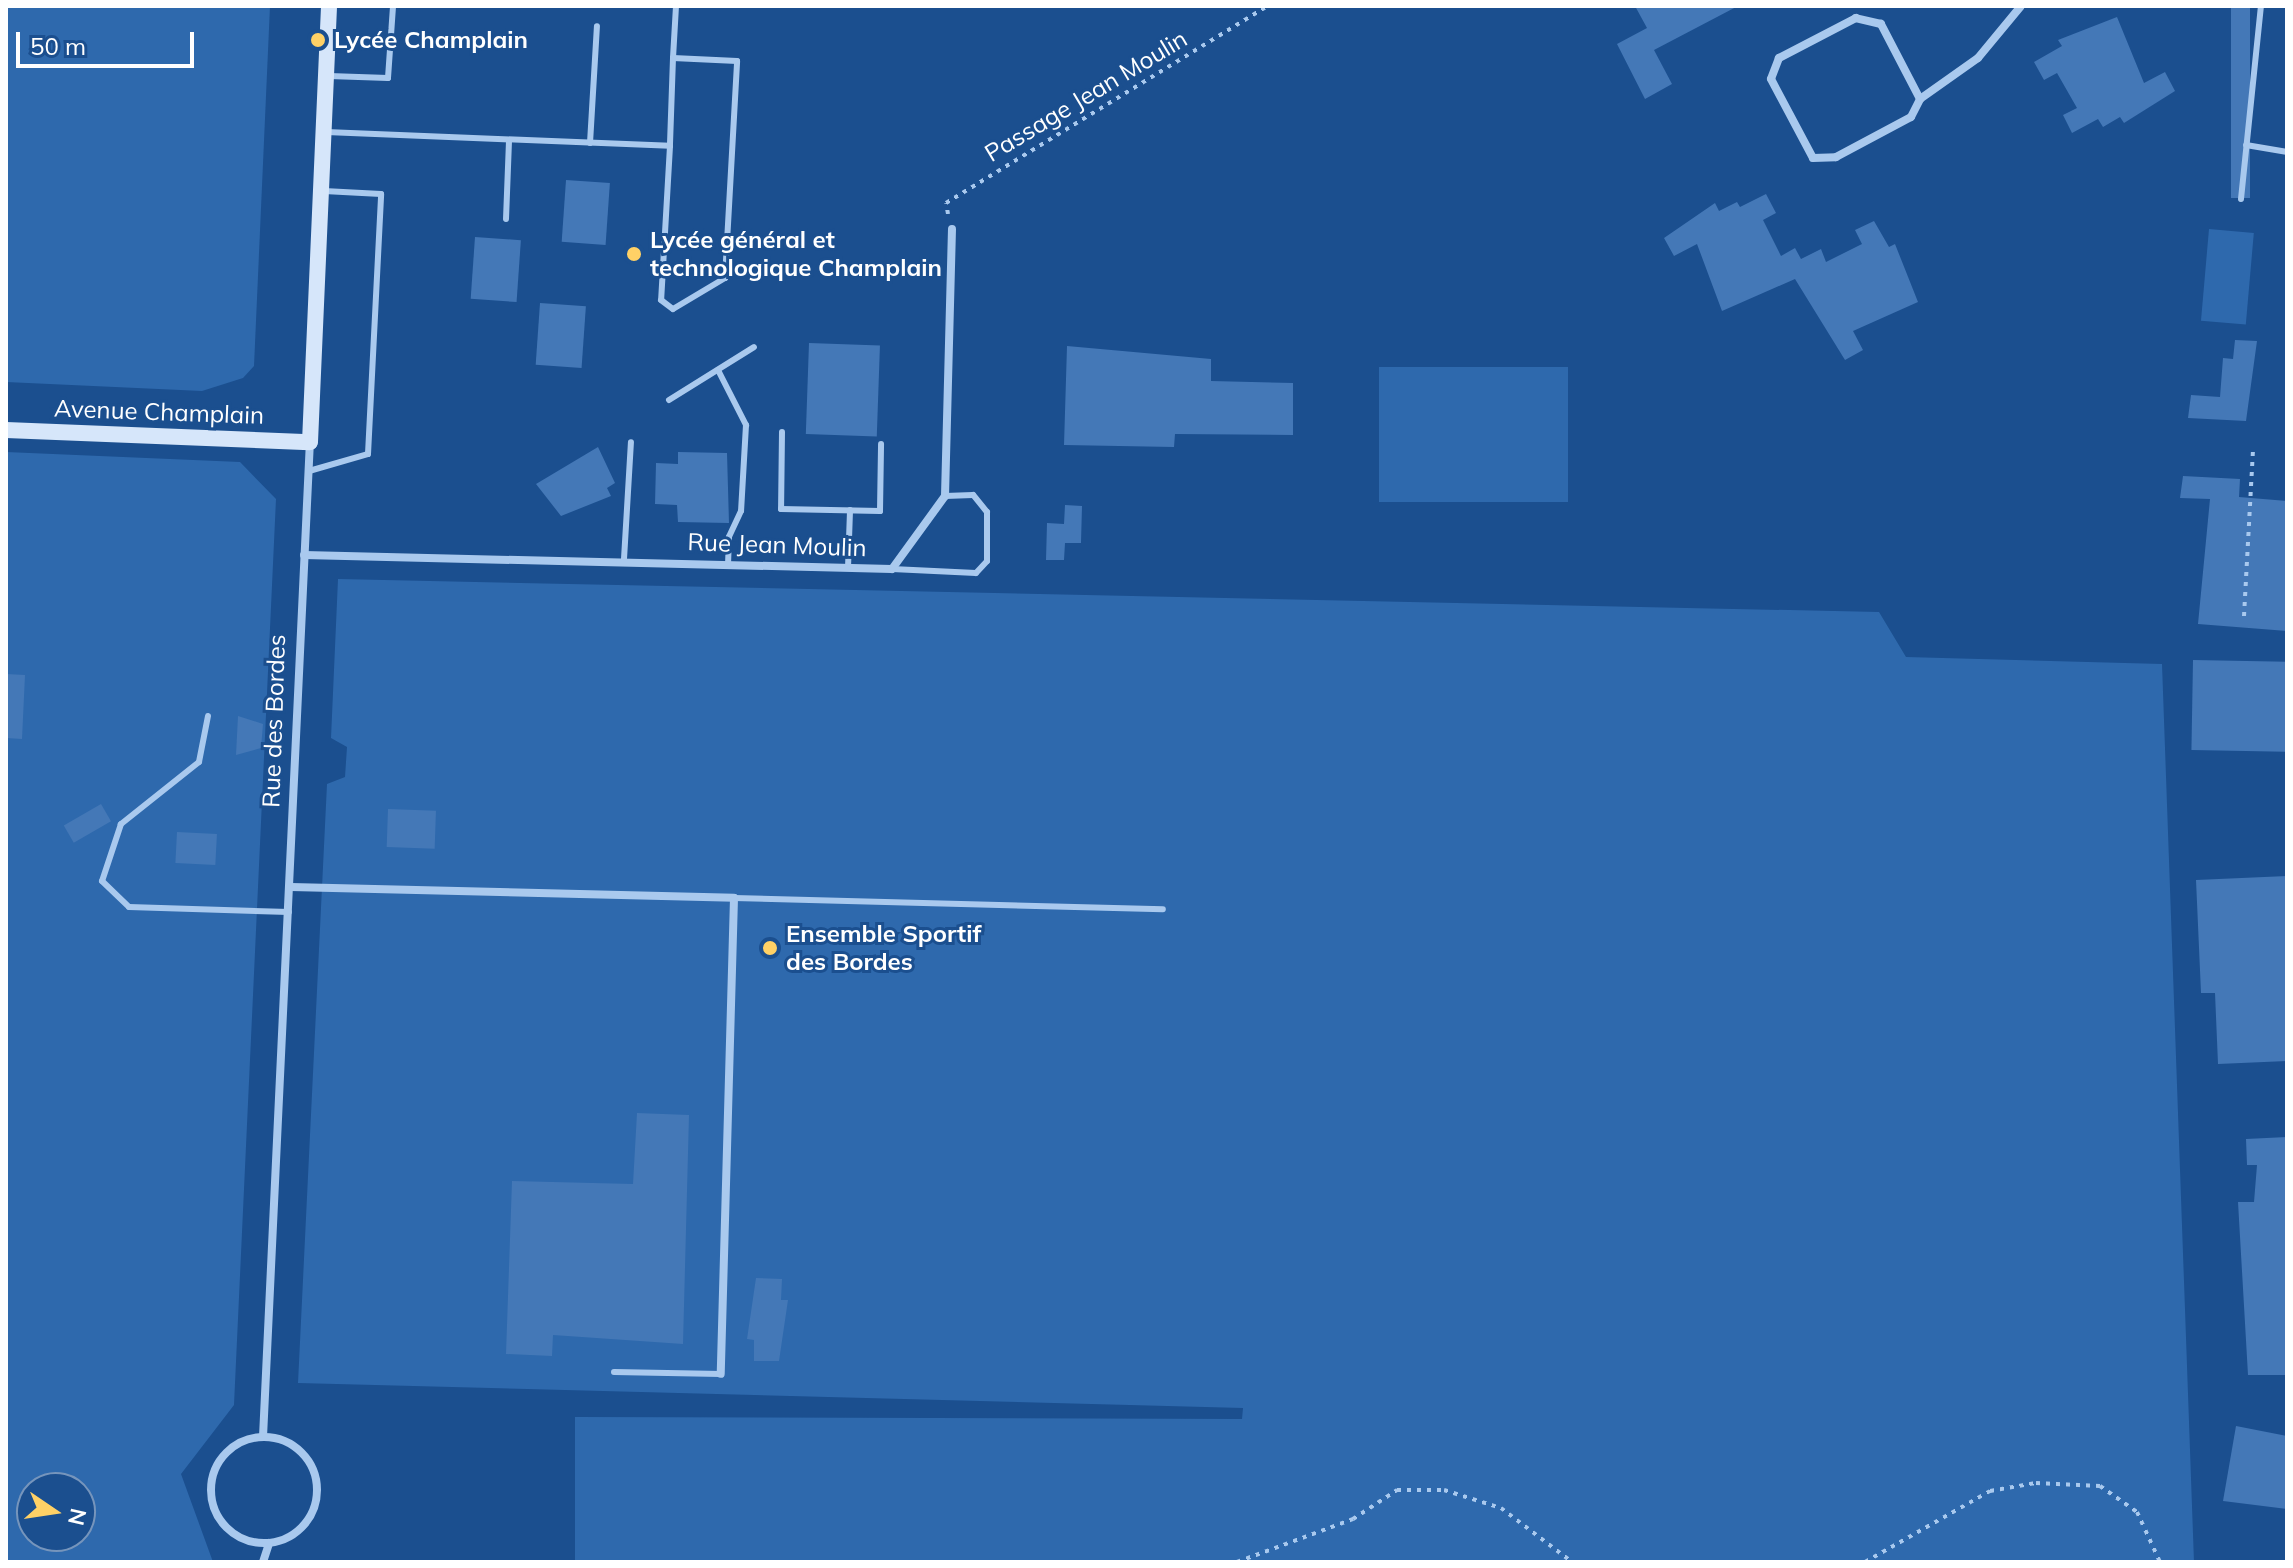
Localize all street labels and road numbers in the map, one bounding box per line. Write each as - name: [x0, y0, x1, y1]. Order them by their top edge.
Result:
- street label: Passage Jean Moulin: [980, 24, 1192, 168]
- street label: Avenue Champlain: [54, 394, 264, 430]
- street label: Rue Jean Moulin: [687, 527, 867, 563]
- street label: Rue des Bordes: [257, 634, 291, 808]

